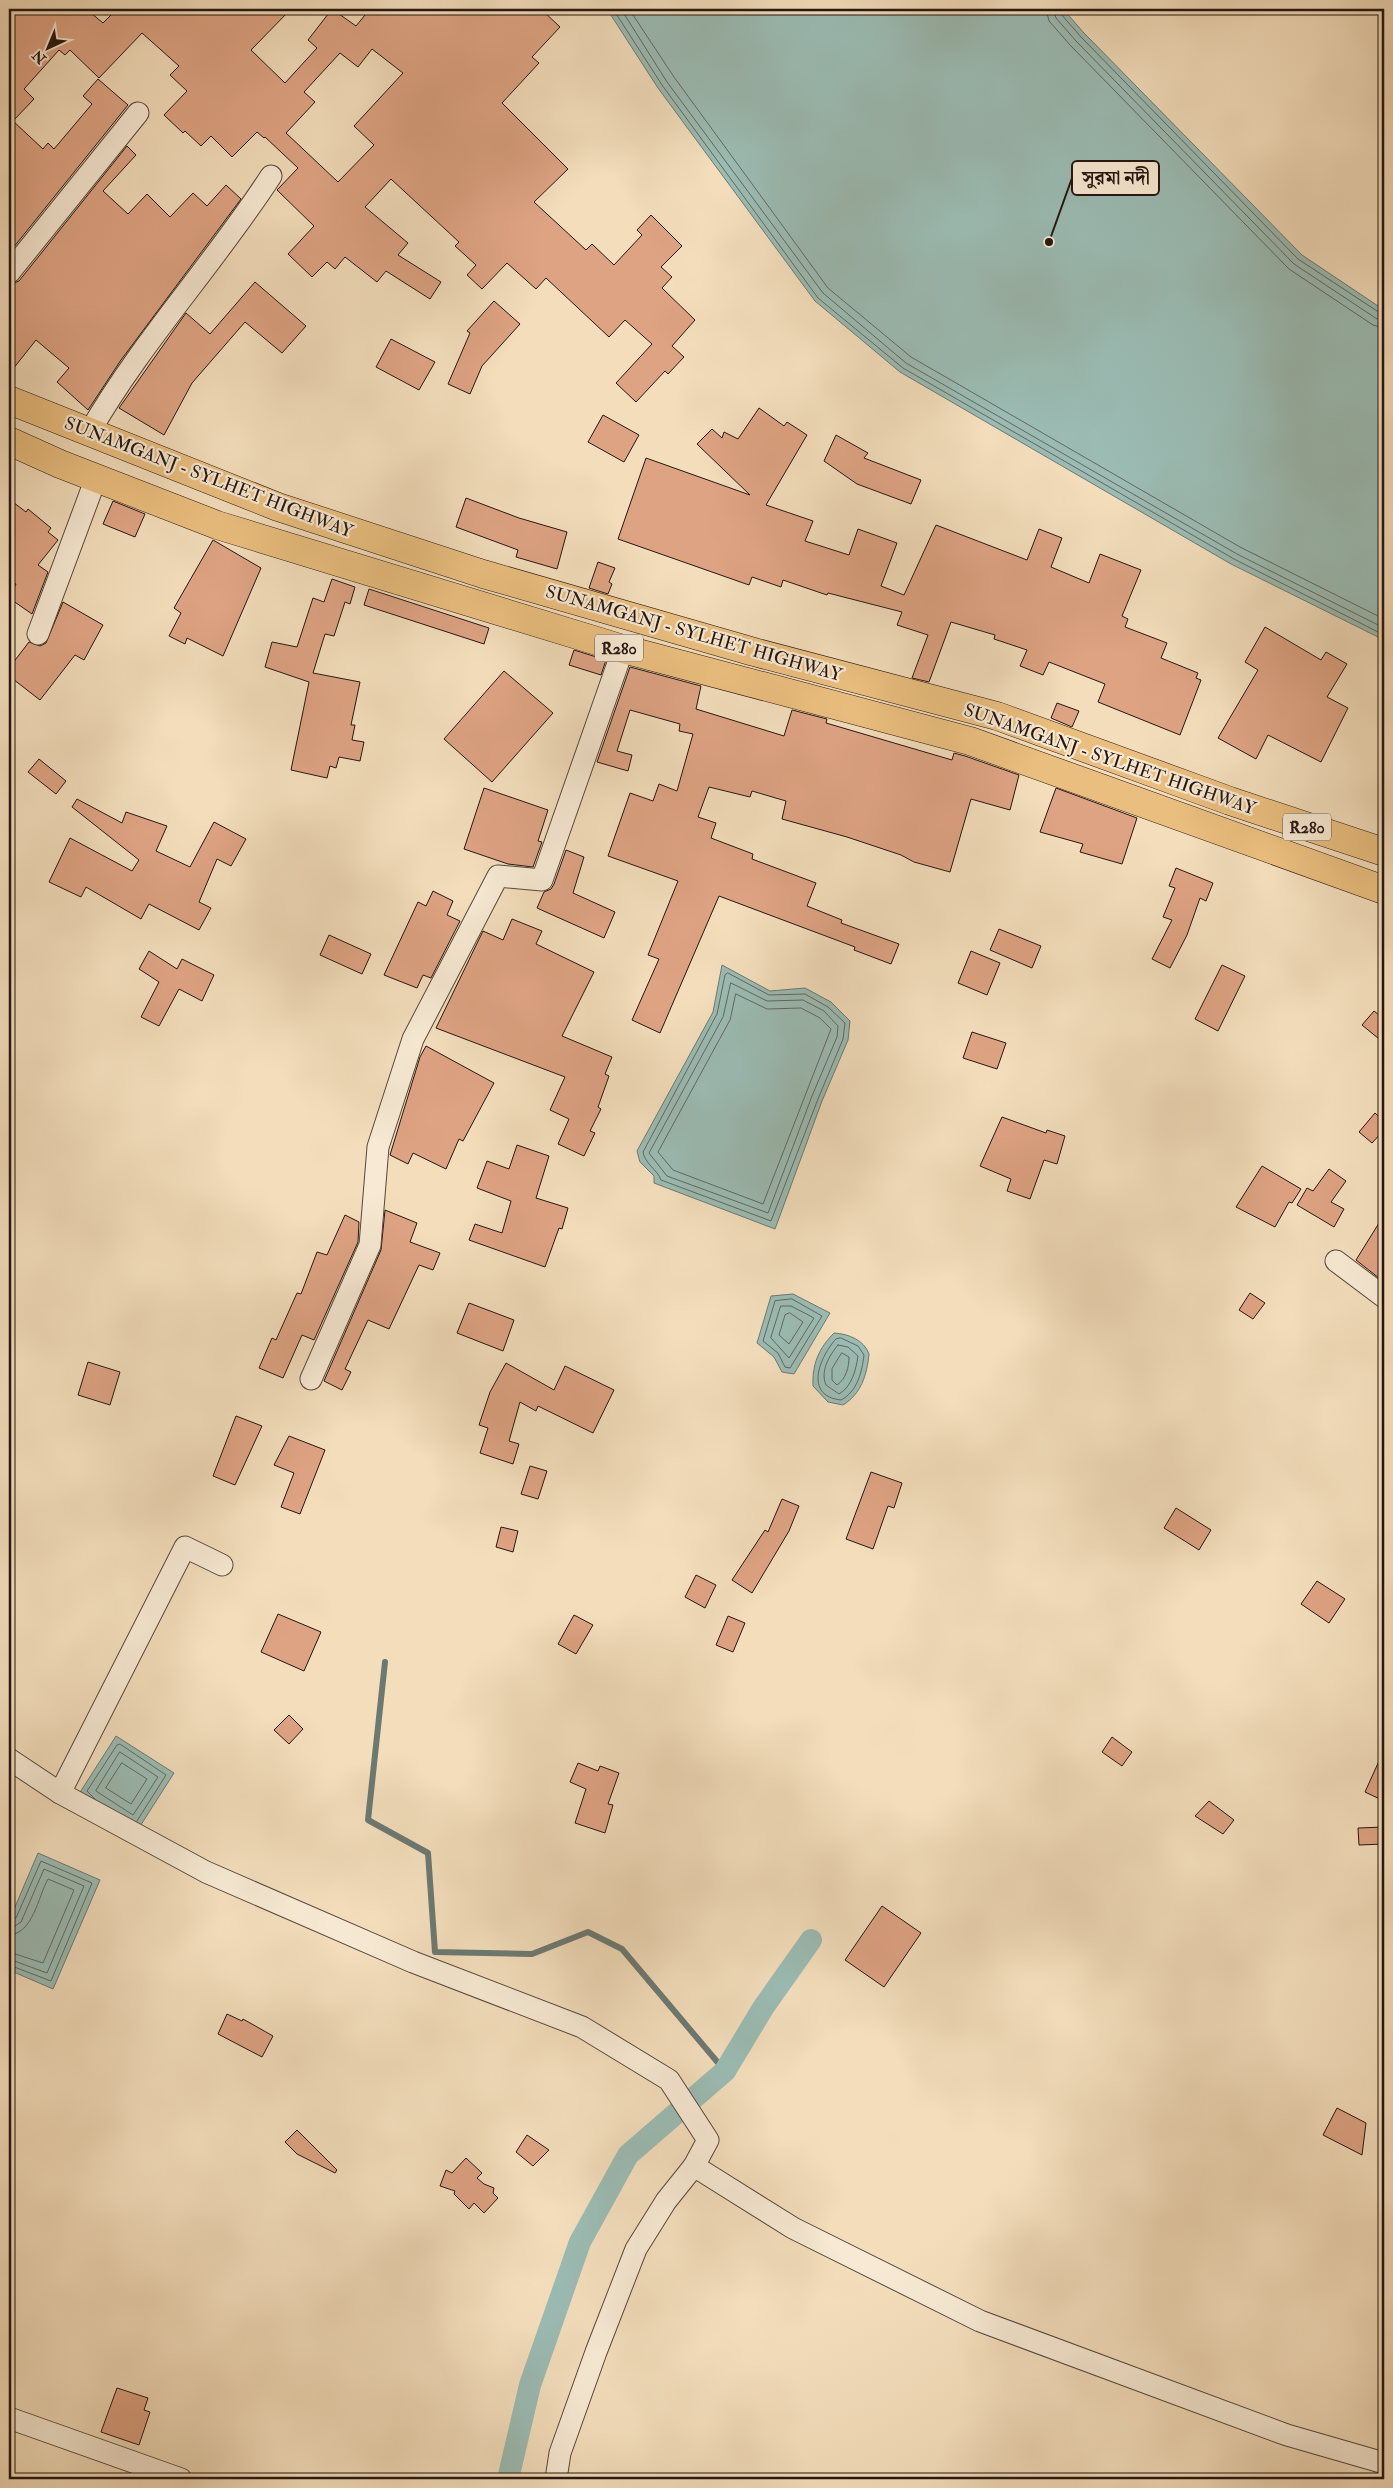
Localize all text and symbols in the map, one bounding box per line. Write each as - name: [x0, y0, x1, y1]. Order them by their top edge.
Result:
- north arrow: [22, 22, 72, 72]
- text: N: [29, 46, 50, 68]
- callout: সুরমা নদী: [1072, 161, 1159, 195]
- text: সুরমা নদী: [1081, 166, 1150, 190]
- street label: SUNAMGANJ - SYLHET HIGHWAY: [61, 412, 357, 544]
- street label: SUNAMGANJ - SYLHET HIGHWAY: [543, 580, 845, 687]
- road number: R280: [595, 634, 643, 661]
- street label: SUNAMGANJ - SYLHET HIGHWAY: [961, 699, 1260, 821]
- road number: R280: [1283, 814, 1331, 840]

